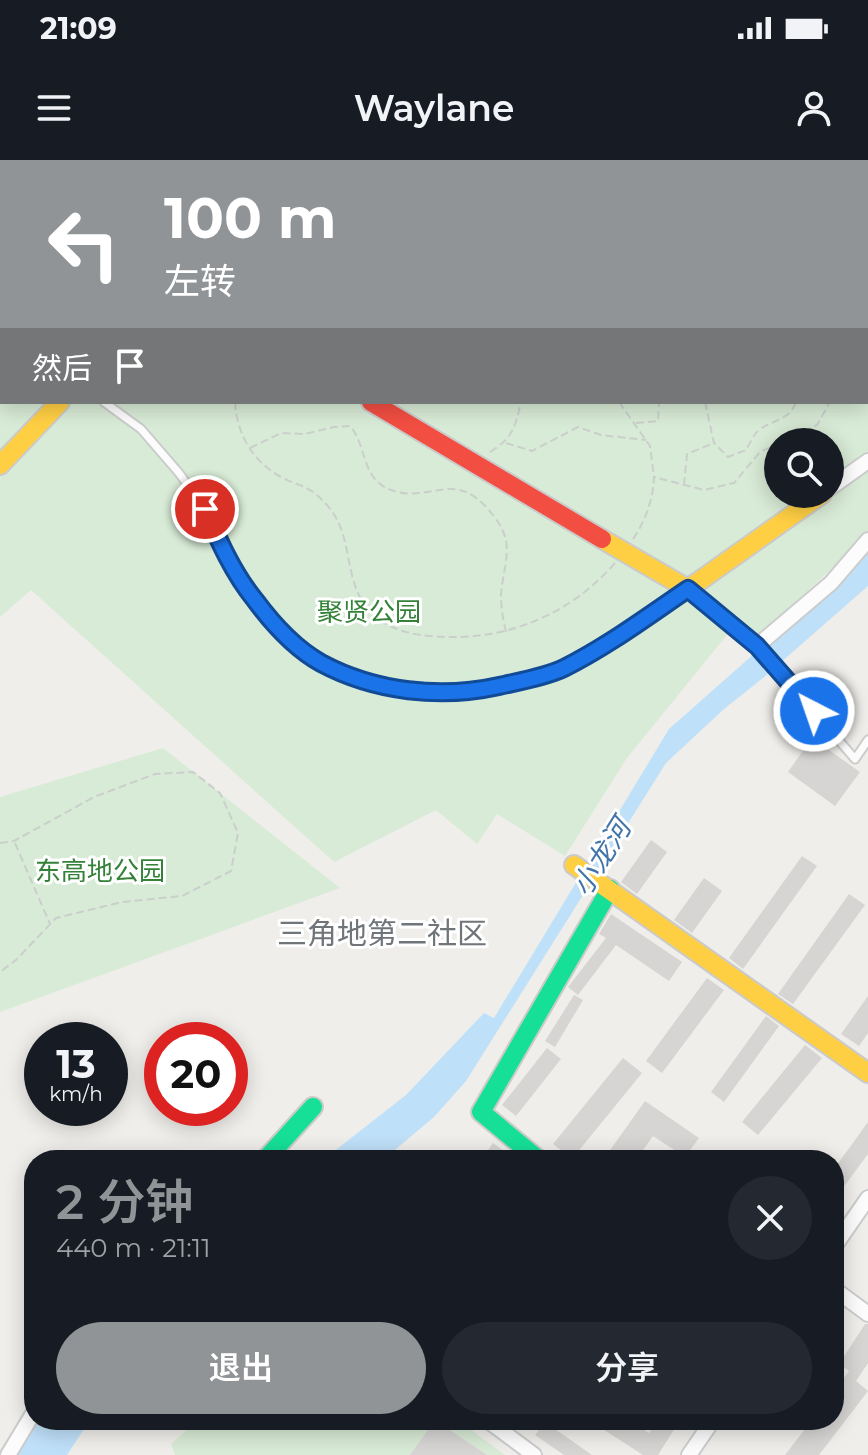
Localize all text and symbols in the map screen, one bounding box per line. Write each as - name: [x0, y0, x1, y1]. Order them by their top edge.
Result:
- text: 21:09: [40, 10, 117, 47]
- icon: menu: [32, 86, 76, 130]
- text: Waylane: [354, 86, 514, 130]
- icon: person: [792, 86, 836, 130]
- text: 100 m: [164, 184, 337, 252]
- icon: left: [32, 192, 136, 296]
- text: 左转: [164, 259, 236, 303]
- icon: arrive: [108, 344, 152, 388]
- text: 然后: [32, 350, 92, 387]
- map controls: [764, 428, 844, 508]
- button: search: [764, 428, 844, 508]
- pin: [171, 475, 239, 543]
- icon: arrive: [183, 487, 227, 531]
- park label: 聚贤公园: [317, 596, 421, 628]
- position arrow: [772, 669, 856, 753]
- water label: 小龙河: [564, 808, 640, 902]
- park label: 东高地公园: [35, 855, 165, 887]
- district label: 三角地第二社区: [277, 915, 487, 952]
- speed limit sign: 20: [144, 1022, 248, 1126]
- text: 13: [56, 1039, 96, 1088]
- text: km/h: [49, 1082, 103, 1106]
- text: 2 分钟: [56, 1173, 193, 1231]
- button: close: [728, 1176, 812, 1260]
- text: 440 m · 21:11: [56, 1232, 211, 1264]
- button: 退出: [56, 1322, 426, 1414]
- button: 分享: [442, 1322, 812, 1414]

